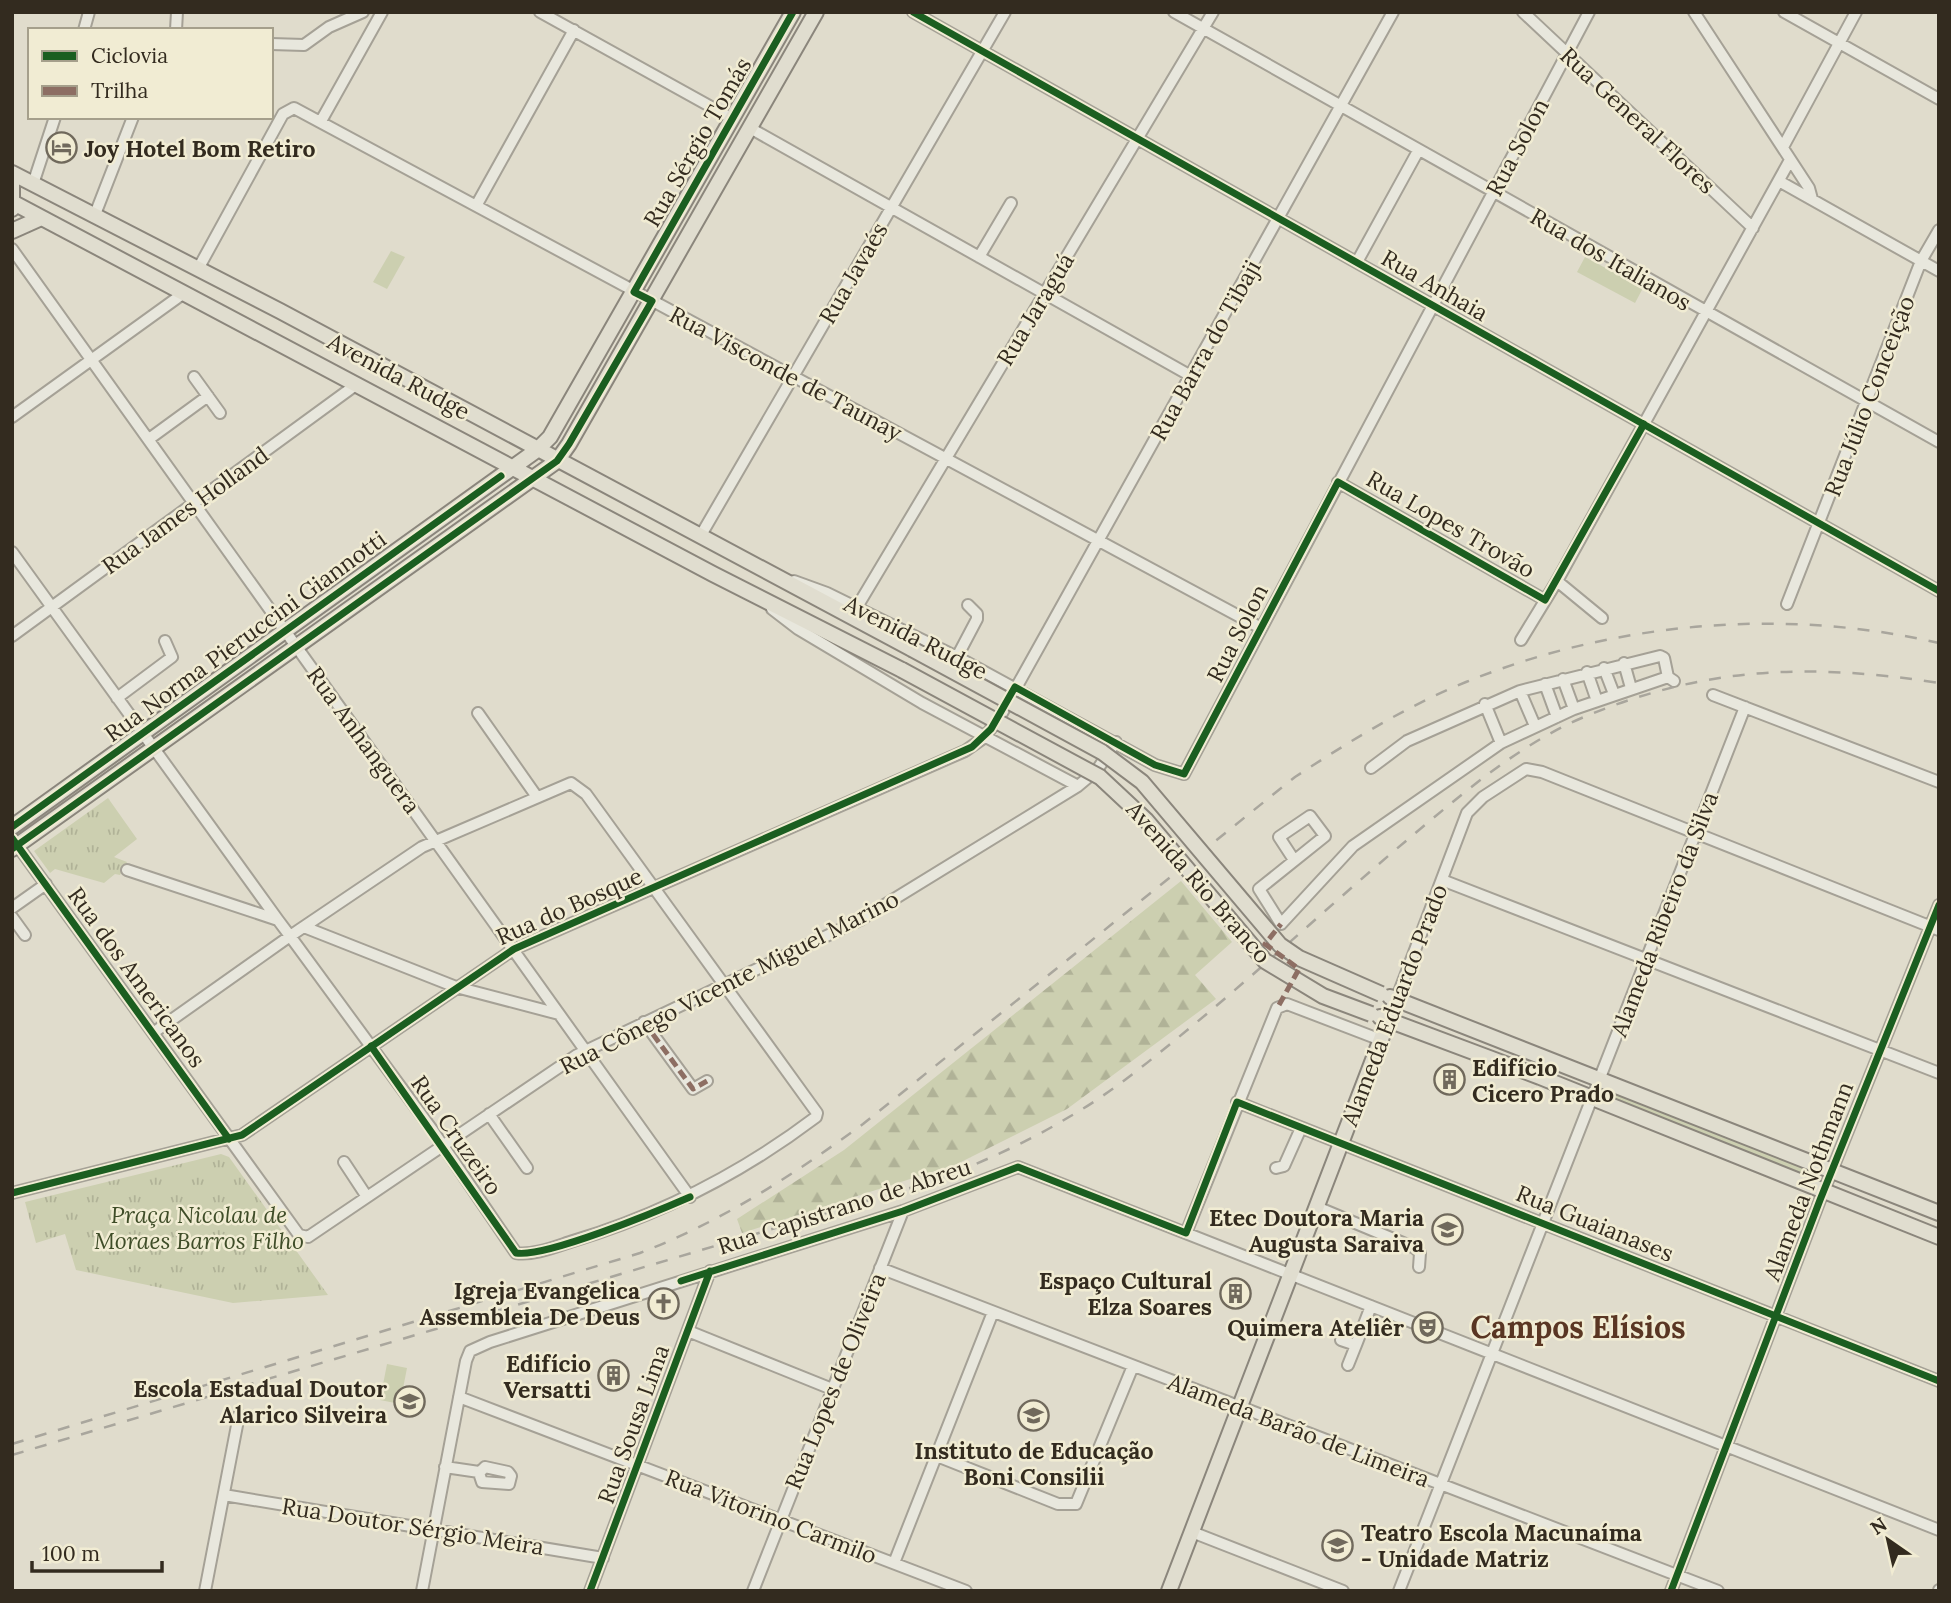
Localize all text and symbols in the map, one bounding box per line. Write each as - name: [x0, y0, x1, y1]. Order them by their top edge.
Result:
- legend: [28, 28, 273, 119]
- street label: Rua General Flores: [1554, 41, 1722, 199]
- text: Ciclovia: [91, 42, 168, 69]
- street label: Rua Sérgio Tomás: [637, 52, 757, 232]
- text: Trilha: [91, 77, 148, 104]
- street label: Rua Solon: [1479, 93, 1555, 201]
- hotel icon: Joy Hotel Bom Retiro: [44, 131, 78, 165]
- place label: Joy Hotel Bom Retiro: [84, 134, 316, 163]
- street label: Rua dos Italianos: [1525, 201, 1697, 317]
- street label: Rua Javaés: [812, 217, 894, 329]
- street label: Rua Anhaia: [1376, 243, 1494, 327]
- street label: Rua Jaraguá: [990, 247, 1080, 371]
- street label: Rua Barra do Tibaji: [1143, 255, 1267, 445]
- street label: Rua Júlio Conceição: [1817, 292, 1921, 500]
- street label: Rua Visconde de Taunay: [665, 299, 908, 447]
- street label: Avenida Rudge: [322, 326, 475, 426]
- street label: Rua James Holland: [96, 440, 274, 580]
- street label: Rua Lopes Trovão: [1361, 464, 1541, 584]
- street label: Rua Norma Pieruccini Giannotti: [99, 524, 391, 748]
- street label: Rua Solon: [1200, 579, 1274, 687]
- street label: Avenida Rudge: [839, 588, 993, 686]
- street label: Rua Anhanguera: [301, 661, 427, 819]
- street label: Alameda Ribeiro da Silva: [1604, 787, 1724, 1042]
- street label: Avenida Rio Branco: [1120, 794, 1277, 969]
- street label: Rua do Bosque: [491, 861, 647, 951]
- street label: Alameda Eduardo Prado: [1334, 880, 1454, 1131]
- street label: Rua dos Americanos: [62, 881, 212, 1073]
- street label: Rua Cônego Vicente Miguel Marino: [555, 884, 903, 1080]
- place label: Edifício Cicero Prado: [1472, 1053, 1614, 1108]
- building icon: Edifício Cicero Prado: [1432, 1063, 1466, 1097]
- street label: Rua Cruzeiro: [405, 1069, 509, 1201]
- street label: Alameda Nothmann: [1756, 1077, 1859, 1286]
- street label: Rua Capistrano de Abreu: [714, 1151, 975, 1261]
- street label: Rua Guaianases: [1512, 1178, 1678, 1268]
- park label: Praça Nicolau de Moraes Barros Filho: [94, 1200, 304, 1255]
- place label: Etec Doutora Maria Augusta Saraiva: [1209, 1203, 1424, 1258]
- school or university icon: Etec Doutora Maria Augusta Saraiva: [1430, 1213, 1464, 1247]
- place label: Espaço Cultural Elza Soares: [1039, 1266, 1212, 1321]
- street label: Rua Lopes de Oliveira: [778, 1268, 892, 1494]
- place label: Igreja Evangelica Assembleia De Deus: [420, 1276, 640, 1331]
- building icon: Espaço Cultural Elza Soares: [1218, 1276, 1252, 1310]
- church icon: Igreja Evangelica Assembleia De Deus: [646, 1286, 680, 1320]
- district label: Campos Elísios: [1470, 1308, 1686, 1346]
- theatre icon: Quimera Ateliêr: [1410, 1310, 1444, 1344]
- place label: Quimera Ateliêr: [1227, 1313, 1404, 1342]
- street label: Rua Sousa Lima: [591, 1340, 675, 1507]
- place label: Edifício Versatti: [504, 1349, 591, 1404]
- building icon: Edifício Versatti: [597, 1359, 631, 1393]
- street label: Alameda Barão de Limeira: [1163, 1366, 1434, 1493]
- place label: Escola Estadual Doutor Alarico Silveira: [133, 1374, 387, 1429]
- school or university icon: Escola Estadual Doutor Alarico Silveira: [393, 1384, 427, 1418]
- school or university icon: Instituto de Educação Boni Consilii: [1017, 1399, 1051, 1433]
- place label: Instituto de Educação Boni Consilii: [915, 1436, 1153, 1491]
- street label: Rua Vitorino Carmilo: [661, 1462, 881, 1570]
- street label: Rua Doutor Sérgio Meira: [280, 1491, 546, 1561]
- north arrow: [1853, 1505, 1923, 1575]
- text: N: [1866, 1512, 1892, 1540]
- place label: Teatro Escola Macunaíma - Unidade Matriz: [1361, 1518, 1642, 1573]
- school or university icon: Teatro Escola Macunaíma - Unidade Matriz: [1321, 1528, 1355, 1562]
- scale bar: [32, 1530, 161, 1574]
- text: 100 m: [42, 1540, 100, 1567]

